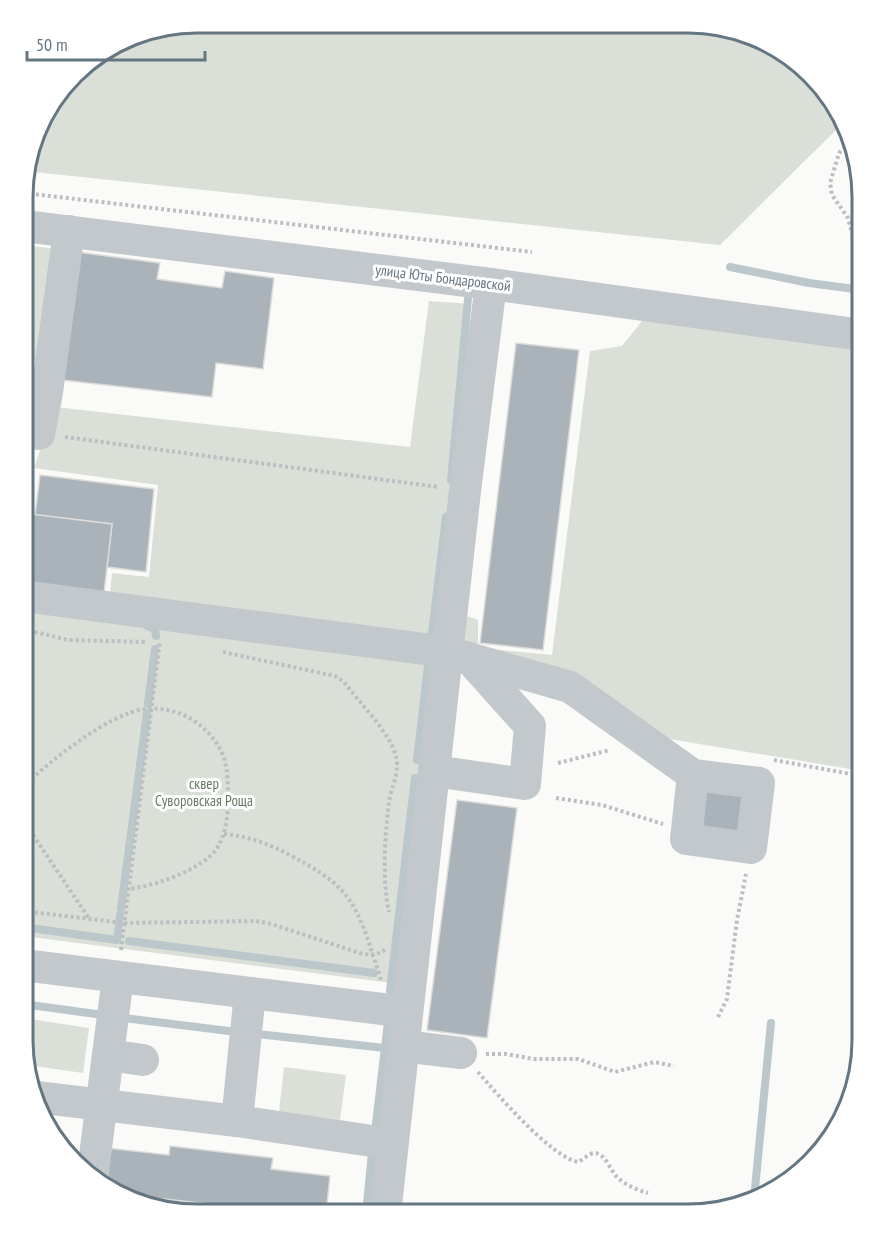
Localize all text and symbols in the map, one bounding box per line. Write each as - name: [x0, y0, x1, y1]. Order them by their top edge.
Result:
- scale bar: [27, 24, 206, 62]
- text: 50 m: [36, 33, 68, 56]
- street label: улица Юты Бондаровской: [374, 260, 512, 295]
- park label: сквер Суворовская Роща: [155, 774, 253, 810]

